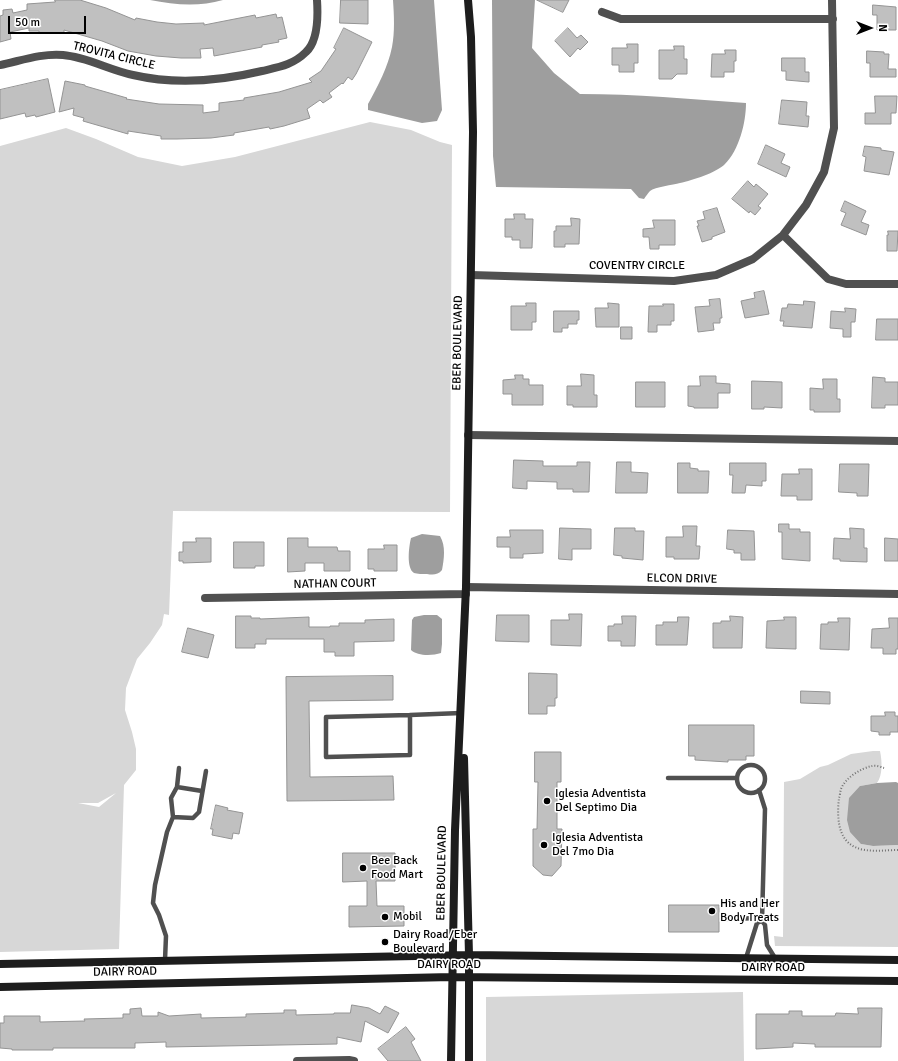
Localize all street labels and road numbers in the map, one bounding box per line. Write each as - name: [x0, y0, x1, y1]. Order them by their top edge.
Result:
- street label: TROVITA CIRCLE: [71, 39, 157, 73]
- street label: COVENTRY CIRCLE: [589, 259, 685, 273]
- street label: EBER BOULEVARD: [450, 295, 466, 391]
- street label: ELCON DRIVE: [646, 571, 718, 587]
- street label: NATHAN COURT: [293, 576, 377, 592]
- street label: EBER BOULEVARD: [434, 825, 450, 921]
- street label: DAIRY ROAD: [417, 958, 481, 972]
- street label: DAIRY ROAD: [741, 961, 805, 975]
- street label: DAIRY ROAD: [93, 964, 157, 980]

